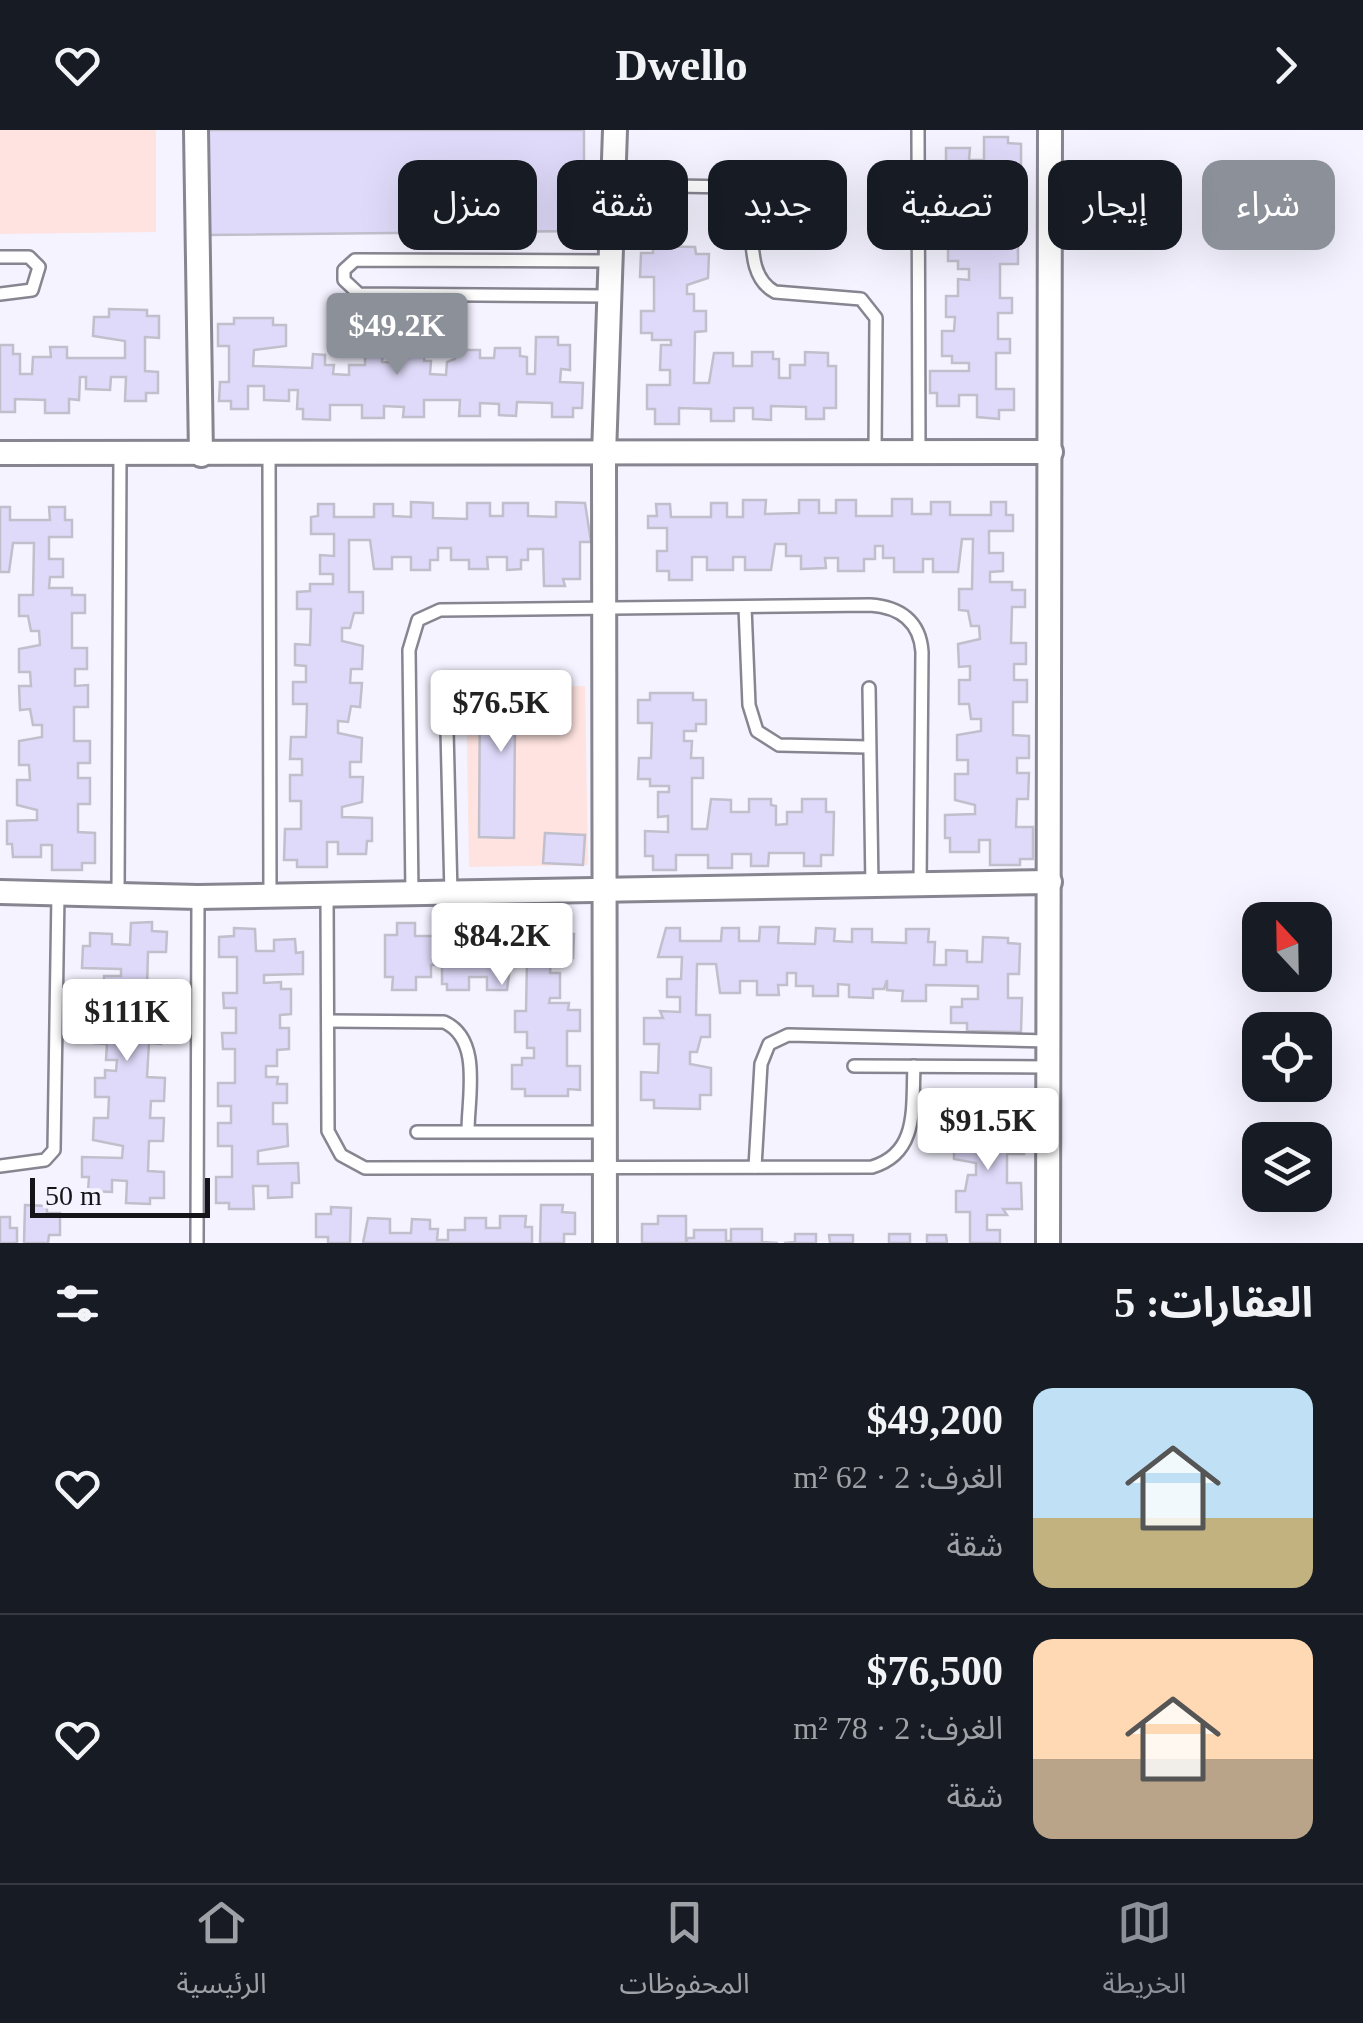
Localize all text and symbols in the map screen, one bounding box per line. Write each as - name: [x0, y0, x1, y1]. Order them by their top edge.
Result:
- icon: heart: [50, 38, 105, 93]
- icon: forward: [1258, 38, 1313, 93]
- text: Dwello: [615, 40, 748, 90]
- chip: منزل: [398, 160, 537, 250]
- chip: شقة: [557, 160, 688, 250]
- chip: جديد: [708, 160, 847, 250]
- chip: تصفية: [867, 160, 1028, 250]
- chip: إيجار: [1048, 160, 1182, 250]
- chip: شراء: [1202, 160, 1335, 250]
- pin: $49.2K: [316, 293, 478, 378]
- text: $49.2K: [349, 307, 445, 343]
- pin: $76.5K: [420, 670, 582, 755]
- text: $76.5K: [453, 684, 549, 720]
- north arrow: [1242, 902, 1332, 992]
- map controls: [1242, 902, 1332, 1212]
- pin: $84.2K: [421, 903, 583, 988]
- text: $84.2K: [454, 917, 550, 953]
- pin: $111K: [57, 979, 197, 1064]
- text: $111K: [84, 993, 170, 1029]
- button: locate: [1242, 1012, 1332, 1102]
- pin: $91.5K: [907, 1088, 1069, 1173]
- text: $91.5K: [940, 1102, 1036, 1138]
- button: layers: [1242, 1122, 1332, 1212]
- scale bar: [30, 1173, 210, 1218]
- text: 50 m: [45, 1180, 102, 1211]
- icon: filters: [50, 1276, 105, 1331]
- text: العقارات: 5: [1114, 1280, 1313, 1326]
- text: $49,200: [867, 1397, 1003, 1443]
- icon: home: [1113, 1428, 1233, 1548]
- text: الغرف: 2 · 62 m²: [793, 1459, 1003, 1495]
- icon: heart: [50, 1461, 105, 1516]
- text: شقة: [947, 1527, 1003, 1563]
- text: $76,500: [867, 1648, 1003, 1694]
- icon: home: [1113, 1679, 1233, 1799]
- text: الغرف: 2 · 78 m²: [793, 1710, 1003, 1746]
- icon: heart: [50, 1712, 105, 1767]
- text: شقة: [947, 1778, 1003, 1814]
- tab: الرئيسية: [177, 1895, 267, 2014]
- tab: المحفوظات: [620, 1895, 750, 2014]
- tab: الخريطة: [1103, 1895, 1186, 2014]

